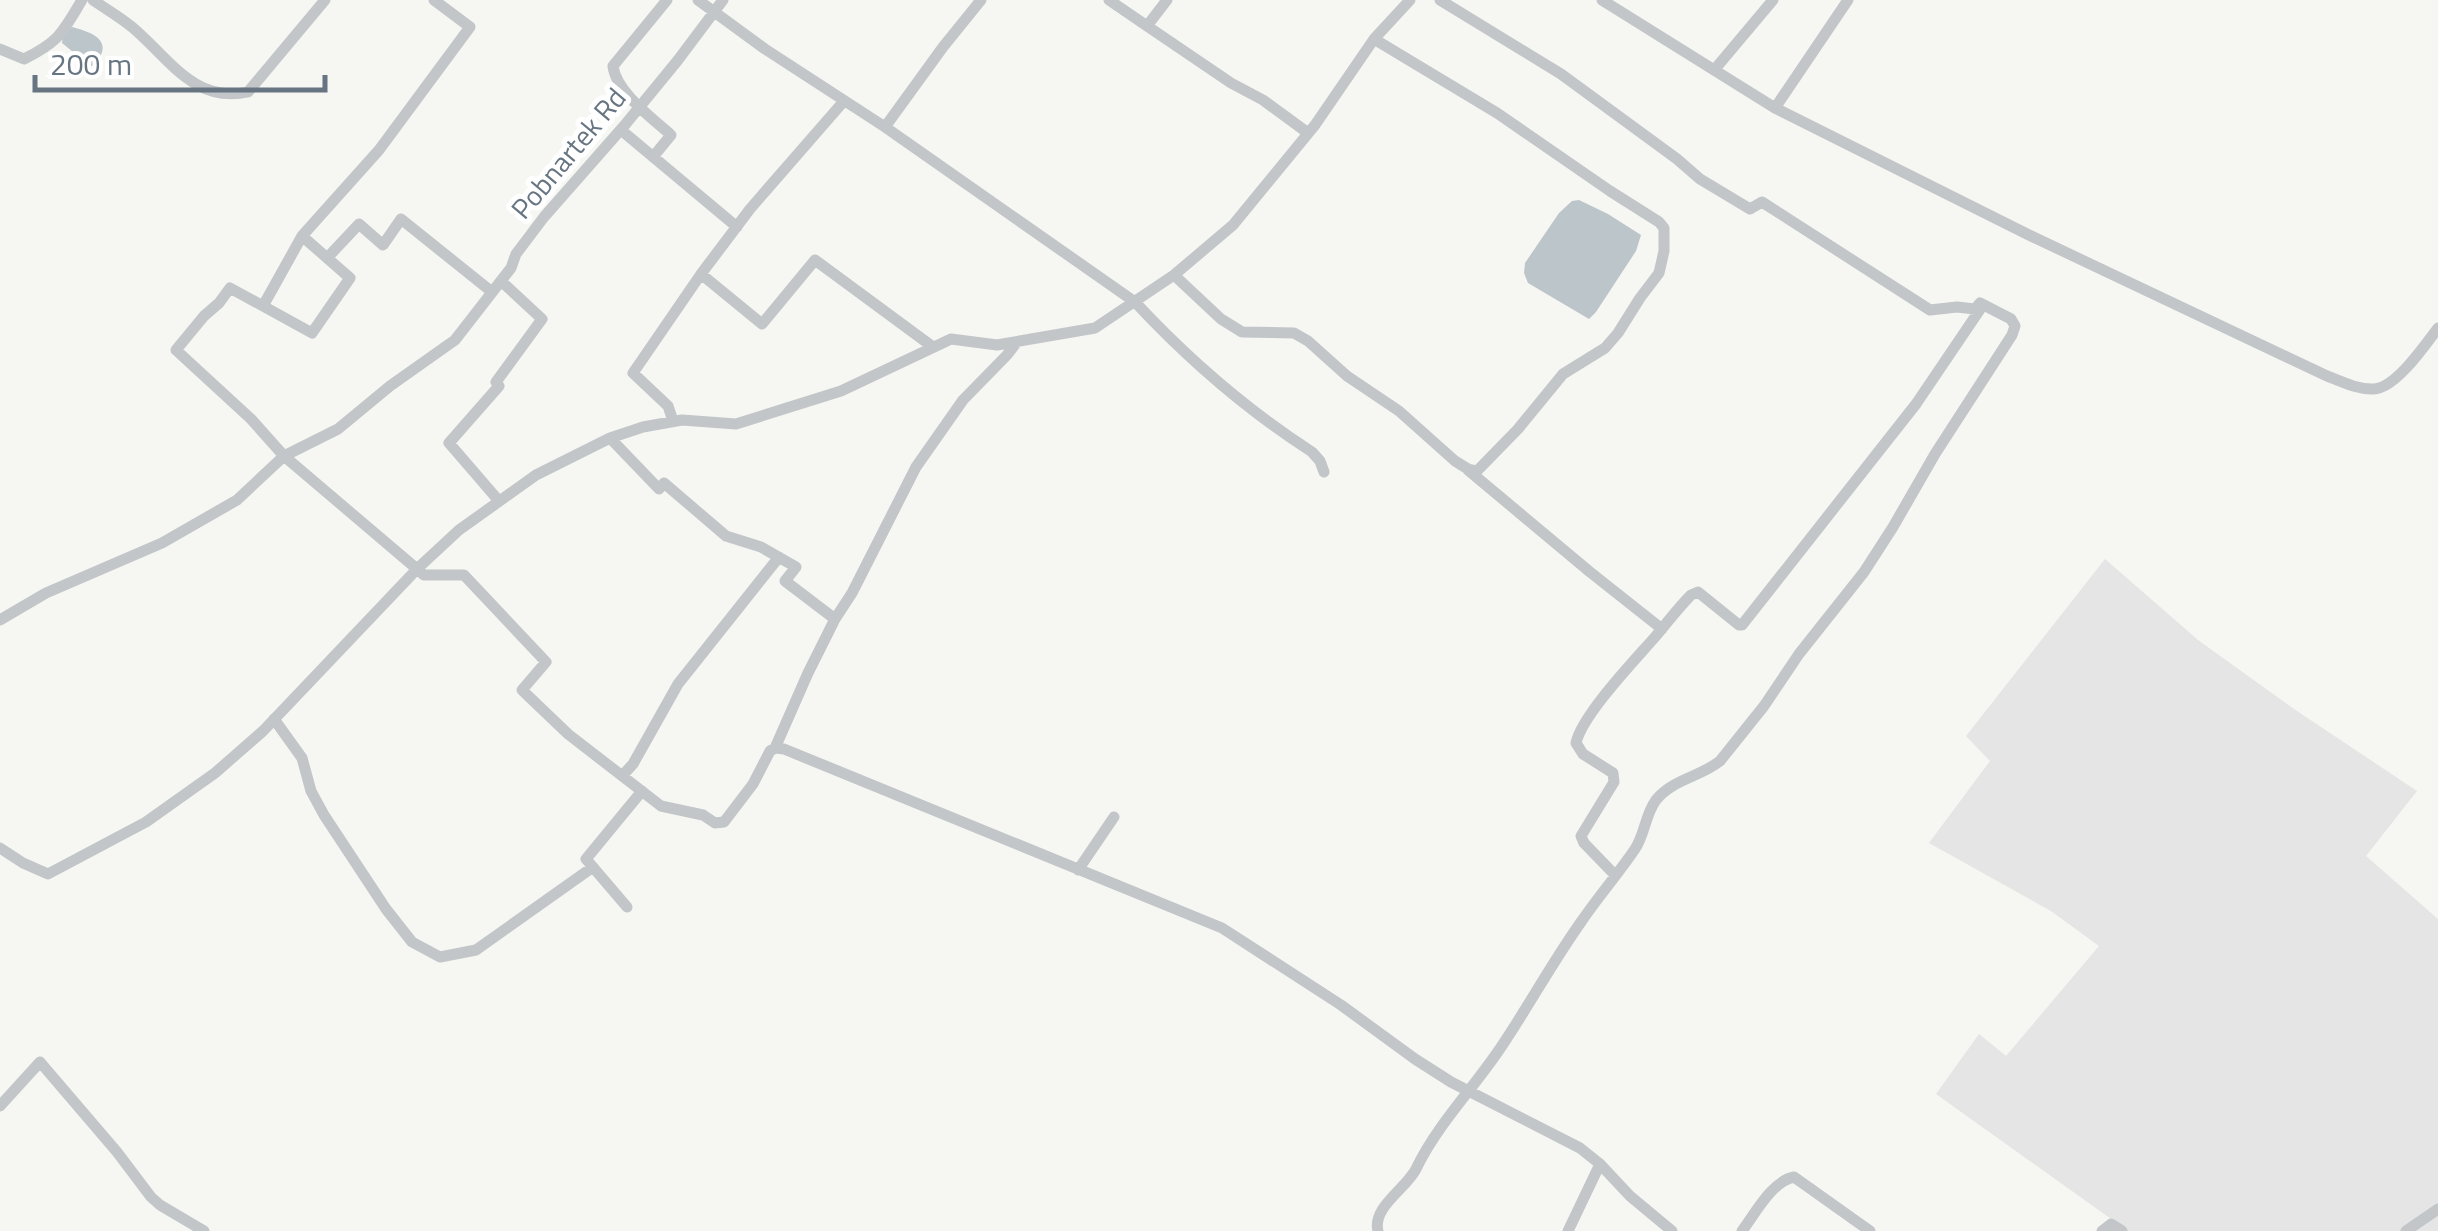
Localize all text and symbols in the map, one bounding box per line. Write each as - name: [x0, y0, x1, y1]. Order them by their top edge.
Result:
- scale bar: [35, 30, 325, 92]
- text: 200 m: [50, 41, 132, 87]
- street label: Pobnartek Rd: [500, 78, 636, 228]

